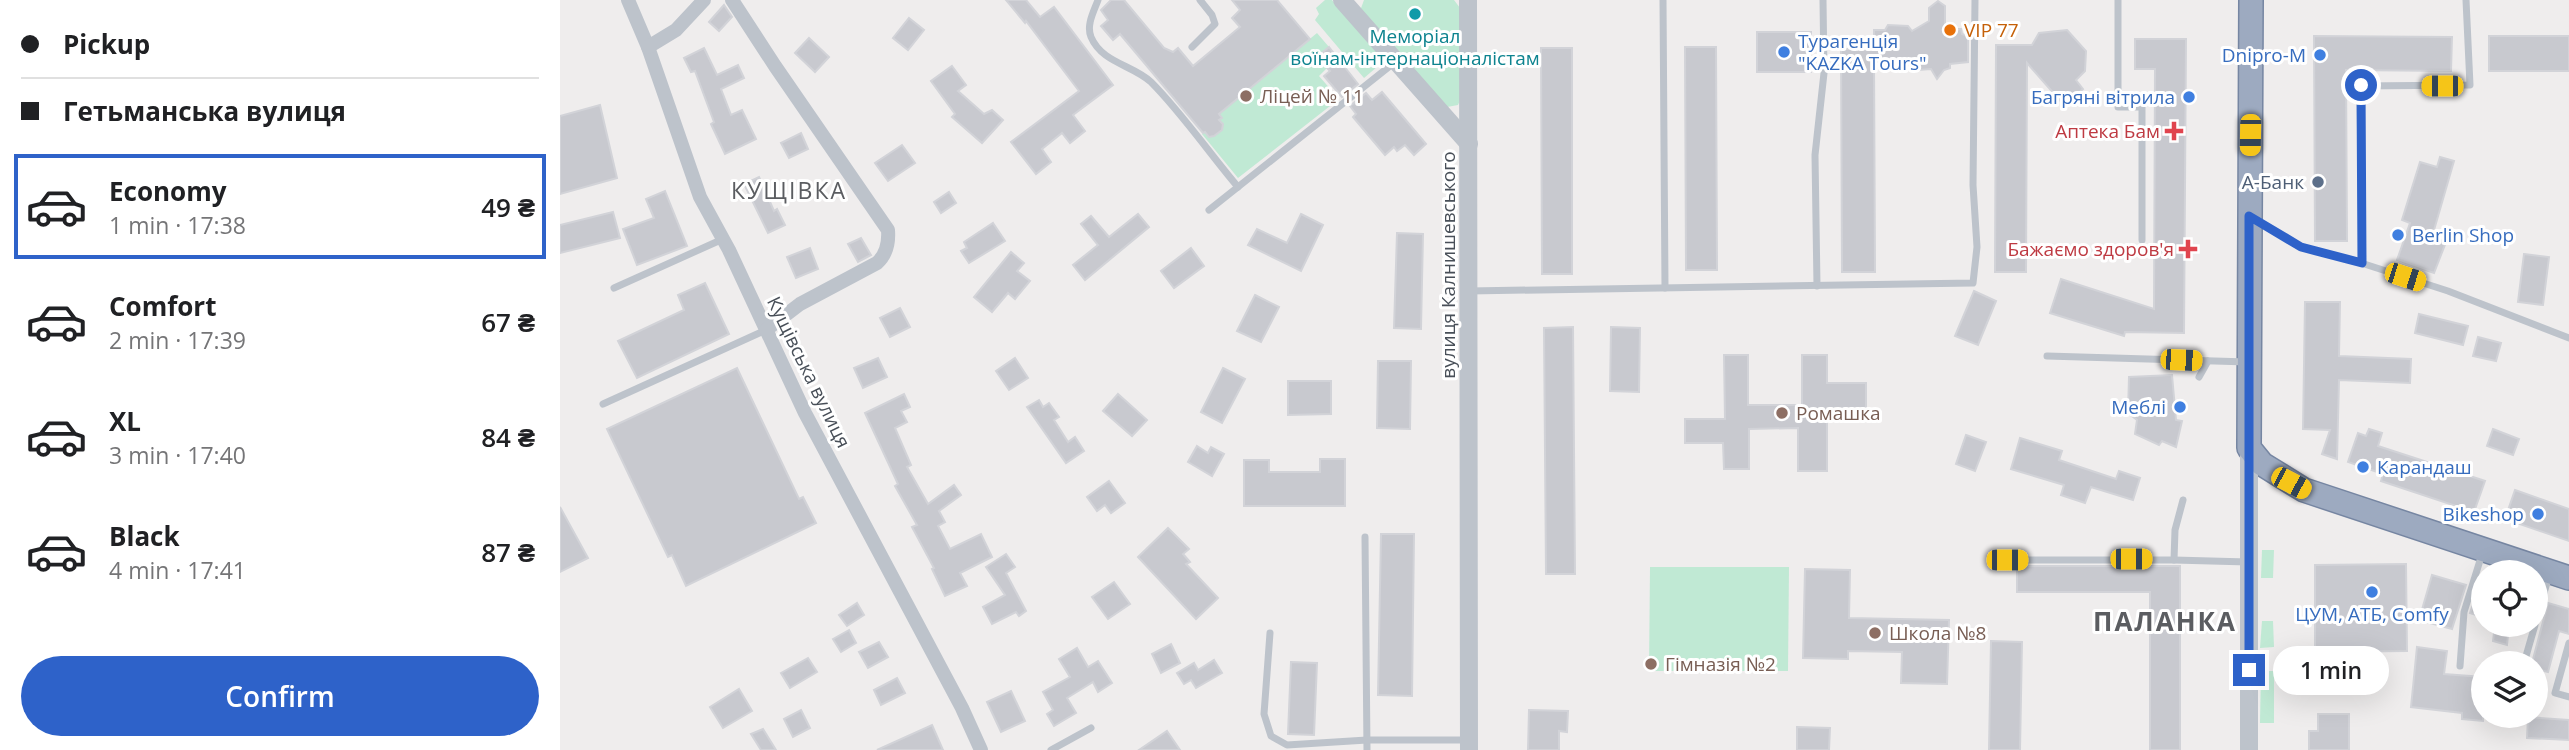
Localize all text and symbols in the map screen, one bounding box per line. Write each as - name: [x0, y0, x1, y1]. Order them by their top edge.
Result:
- marker: Меморіал воїнам-інтернаціоналістам: [1407, 6, 1423, 22]
- place label: VIP 77: [1964, 17, 2019, 43]
- marker: VIP 77: [1942, 22, 1958, 38]
- place label: Меморіал воїнам-інтернаціоналістам: [1290, 23, 1540, 71]
- text: Pickup: [63, 26, 150, 62]
- place label: Турагенція "KAZKA Tours": [1798, 28, 1927, 76]
- place label: Dnipro-M: [2222, 42, 2306, 68]
- marker: Турагенція "KAZKA Tours": [1776, 44, 1792, 60]
- marker: Dnipro-M: [2312, 47, 2328, 63]
- route start: [2345, 69, 2377, 101]
- car: [2422, 76, 2464, 97]
- place label: Ліцей № 11: [1260, 83, 1364, 109]
- place label: Багряні вітрила: [2031, 84, 2175, 110]
- marker: Ліцей № 11: [1238, 88, 1254, 104]
- marker: Багряні вітрила: [2181, 89, 2197, 105]
- text: Гетьманська вулиця: [63, 93, 346, 129]
- car: [2240, 114, 2261, 156]
- place label: Аптека Бам: [2055, 118, 2160, 144]
- marker: Аптека Бам: [2166, 123, 2182, 139]
- street label: вулиця Калнишевського: [1435, 151, 1461, 379]
- place label: А-Банк: [2242, 169, 2304, 195]
- text: Economy: [109, 173, 227, 209]
- district label: КУЩІВКА: [731, 174, 847, 206]
- marker: А-Банк: [2310, 174, 2326, 190]
- icon: car: [25, 175, 88, 238]
- text: 49 ₴: [481, 189, 535, 225]
- text: 1 min · 17:38: [109, 209, 246, 241]
- place label: Berlin Shop: [2412, 222, 2514, 248]
- marker: Berlin Shop: [2390, 227, 2406, 243]
- place label: Бажаємо здоров'я: [2007, 236, 2174, 262]
- marker: Бажаємо здоров'я: [2180, 241, 2196, 257]
- car: [2382, 261, 2429, 293]
- text: Comfort: [109, 288, 216, 324]
- icon: car: [25, 290, 88, 353]
- street label: Кущівська вулиця: [761, 292, 857, 452]
- text: 67 ₴: [481, 304, 535, 340]
- text: 2 min · 17:39: [109, 324, 246, 356]
- car: [2160, 349, 2203, 371]
- place label: Меблі: [2111, 394, 2166, 420]
- marker: Меблі: [2172, 399, 2188, 415]
- place label: Ромашка: [1796, 400, 1881, 426]
- text: XL: [109, 403, 141, 439]
- icon: car: [25, 405, 88, 468]
- marker: Ромашка: [1774, 405, 1790, 421]
- text: 84 ₴: [481, 419, 535, 455]
- text: 3 min · 17:40: [109, 439, 246, 471]
- place label: Карандаш: [2377, 454, 2472, 480]
- marker: Карандаш: [2355, 459, 2371, 475]
- car: [2268, 464, 2315, 502]
- place label: Bikeshop: [2443, 501, 2524, 527]
- marker: Bikeshop: [2530, 506, 2546, 522]
- text: Black: [109, 518, 180, 554]
- icon: car: [25, 520, 88, 583]
- text: 87 ₴: [481, 534, 535, 570]
- car: [2111, 549, 2153, 570]
- car: [1987, 550, 2029, 571]
- text: 4 min · 17:41: [109, 554, 246, 586]
- map controls: [2471, 560, 2548, 728]
- button: locate: [2471, 560, 2548, 637]
- marker: ЦУМ, АТБ, Comfy: [2364, 584, 2380, 600]
- place label: ЦУМ, АТБ, Comfy: [2295, 601, 2449, 627]
- district label: ПАЛАНКА: [2093, 603, 2237, 639]
- place label: Школа №8: [1889, 620, 1986, 646]
- marker: Школа №8: [1867, 625, 1883, 641]
- callout: 1 min: [2274, 646, 2389, 694]
- place label: Гімназія №2: [1665, 651, 1776, 677]
- button: layers: [2471, 651, 2548, 728]
- route end: [2233, 654, 2265, 686]
- text: 1 min: [2300, 654, 2362, 686]
- button: Confirm: [21, 656, 539, 736]
- marker: Гімназія №2: [1643, 656, 1659, 672]

